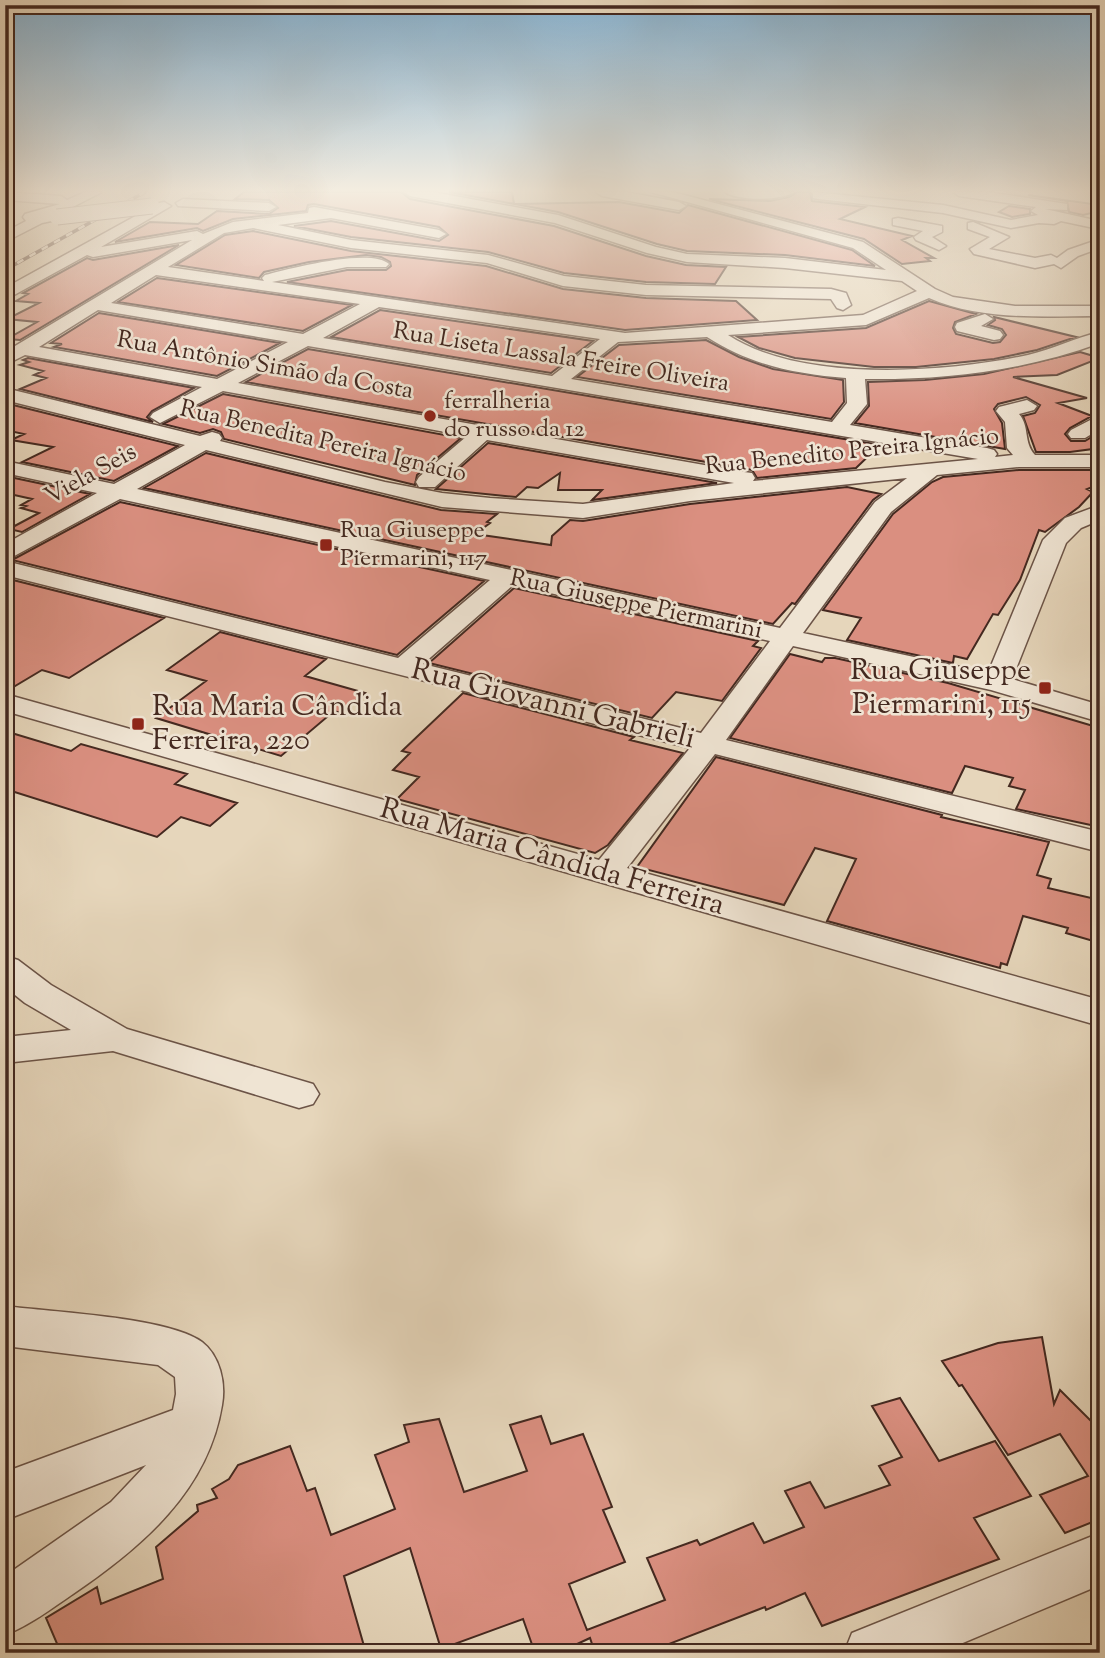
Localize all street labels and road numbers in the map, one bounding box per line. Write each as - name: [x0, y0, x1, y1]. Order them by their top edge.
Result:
- street label: Rua Liseta Lassala Freire Oliveira: [391, 315, 731, 401]
- street label: Rua Antônio Simão da Costa: [114, 323, 416, 409]
- street label: Rua Benedita Pereira Ignácio: [176, 392, 470, 492]
- street label: Rua Benedito Pereira Ignácio: [703, 420, 1001, 484]
- street label: Viela Seis: [39, 436, 143, 514]
- street label: Rua Giuseppe Piermarini: [507, 562, 766, 648]
- street label: Rua Giovanni Gabrieli: [406, 649, 700, 761]
- street label: Rua Maria Cândida Ferreira: [375, 788, 730, 928]

